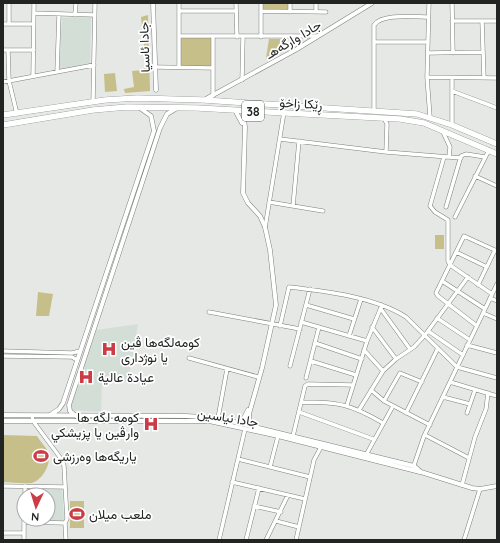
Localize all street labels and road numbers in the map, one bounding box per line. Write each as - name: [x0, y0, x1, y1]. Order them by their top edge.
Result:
- street label: جادا وارگه‌هـ: [261, 16, 324, 63]
- street label: جادا ئاسيا: [135, 21, 153, 73]
- street label: ڕێکا زاخۆ: [279, 94, 323, 115]
- road number: 38: [242, 101, 264, 121]
- street label: جادا نیاسین: [196, 404, 260, 431]

